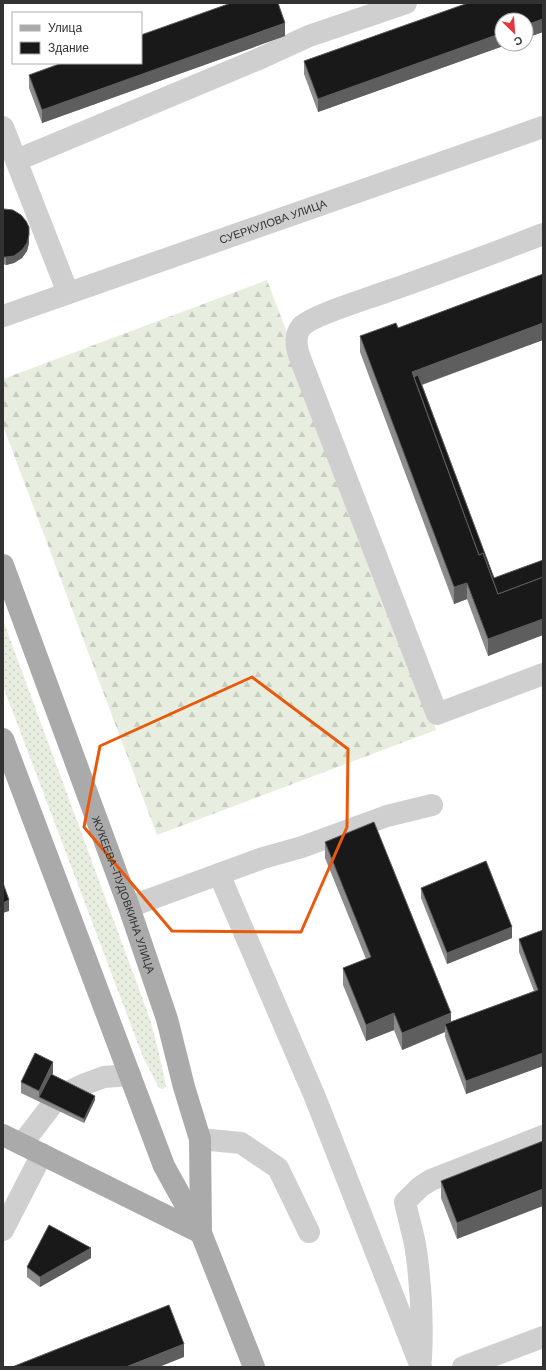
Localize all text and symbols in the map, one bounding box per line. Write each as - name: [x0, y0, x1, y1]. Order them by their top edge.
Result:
- legend: [12, 12, 142, 64]
- north arrow: [494, 12, 534, 52]
- text: Улица: [48, 20, 82, 36]
- text: С: [512, 33, 525, 49]
- text: Здание: [48, 40, 89, 56]
- street label: СУЕРКУЛОВА УЛИЦА: [217, 196, 329, 247]
- street label: ЖУКЕЕВА-ПУДОВКИНА УЛИЦА: [89, 814, 158, 976]

